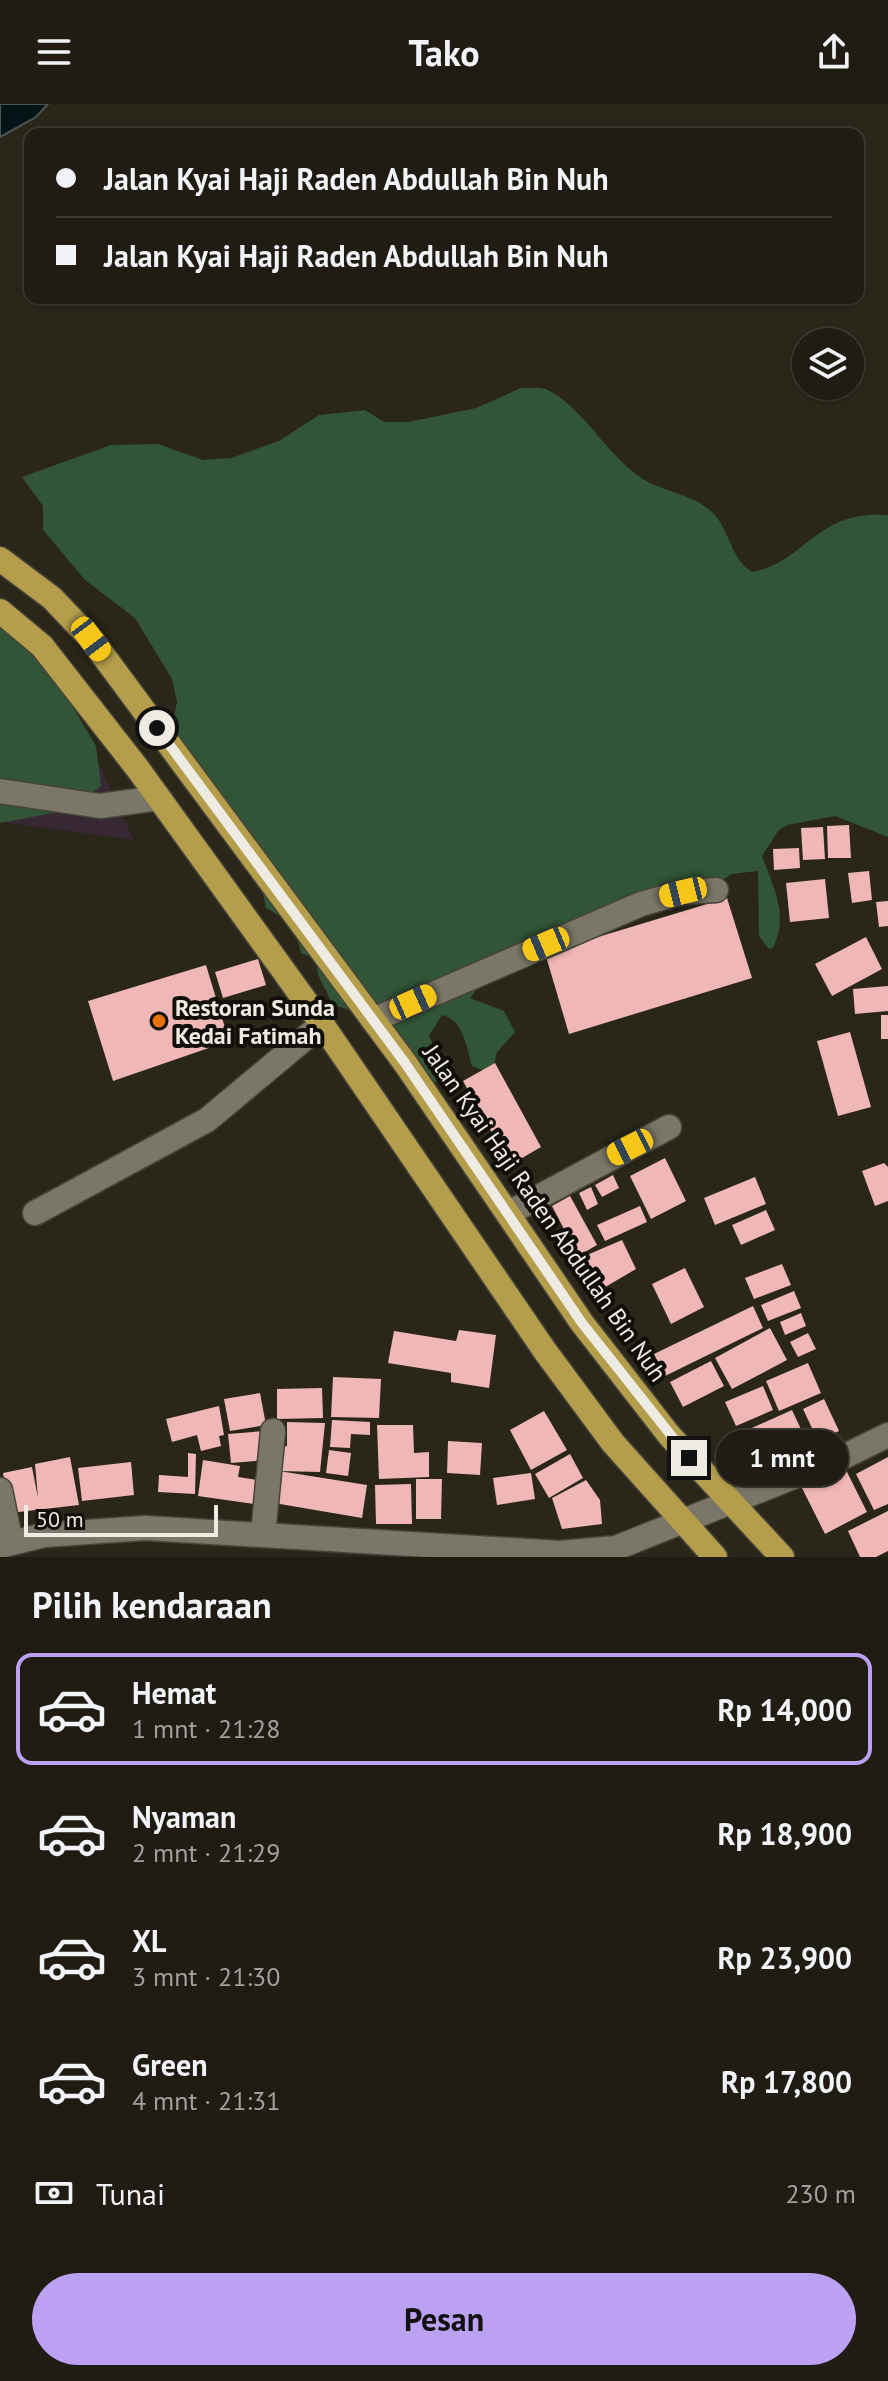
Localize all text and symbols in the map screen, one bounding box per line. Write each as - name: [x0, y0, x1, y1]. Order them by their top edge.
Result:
- text: Tako: [408, 29, 480, 76]
- icon: menu: [32, 30, 76, 74]
- icon: share: [812, 30, 856, 74]
- text: Jalan Kyai Haji Raden Abdullah Bin Nuh: [104, 159, 609, 198]
- text: Jalan Kyai Haji Raden Abdullah Bin Nuh: [104, 236, 609, 275]
- map controls: [792, 328, 864, 400]
- button: layers: [792, 328, 864, 400]
- car: [67, 613, 115, 665]
- route start: [139, 710, 175, 746]
- car: [657, 875, 709, 909]
- car: [519, 924, 573, 964]
- car: [386, 981, 440, 1023]
- place label: Restoran Sunda Kedai Fatimah: [175, 992, 335, 1051]
- marker: Restoran Sunda Kedai Fatimah: [150, 1012, 168, 1030]
- street label: Jalan Kyai Haji Raden Abdullah Bin Nuh: [416, 1038, 674, 1387]
- car: [603, 1125, 657, 1169]
- callout: 1 mnt: [717, 1430, 849, 1486]
- route end: [671, 1440, 707, 1476]
- text: 1 mnt: [749, 1441, 815, 1474]
- scale bar: [24, 1501, 218, 1537]
- text: 50 m: [36, 1505, 84, 1533]
- text: Pilih kendaraan: [32, 1581, 272, 1628]
- icon: car: [36, 1673, 108, 1745]
- text: Hemat: [132, 1673, 216, 1712]
- text: Rp 14,000: [718, 1690, 852, 1729]
- text: 1 mnt · 21:28: [132, 1712, 280, 1745]
- icon: car: [36, 1797, 108, 1869]
- text: Nyaman: [132, 1797, 236, 1836]
- text: Rp 18,900: [718, 1814, 852, 1853]
- text: 2 mnt · 21:29: [132, 1836, 280, 1869]
- icon: car: [36, 1921, 108, 1993]
- text: XL: [132, 1921, 166, 1960]
- text: Rp 23,900: [718, 1938, 852, 1977]
- text: 3 mnt · 21:30: [132, 1960, 280, 1993]
- icon: car: [36, 2045, 108, 2117]
- text: Green: [132, 2045, 207, 2084]
- text: Rp 17,800: [721, 2062, 852, 2101]
- text: 4 mnt · 21:31: [132, 2084, 280, 2117]
- icon: cash: [32, 2171, 76, 2215]
- text: Tunai: [96, 2174, 165, 2213]
- text: 230 m: [785, 2177, 856, 2210]
- button: Pesan: [32, 2273, 856, 2365]

